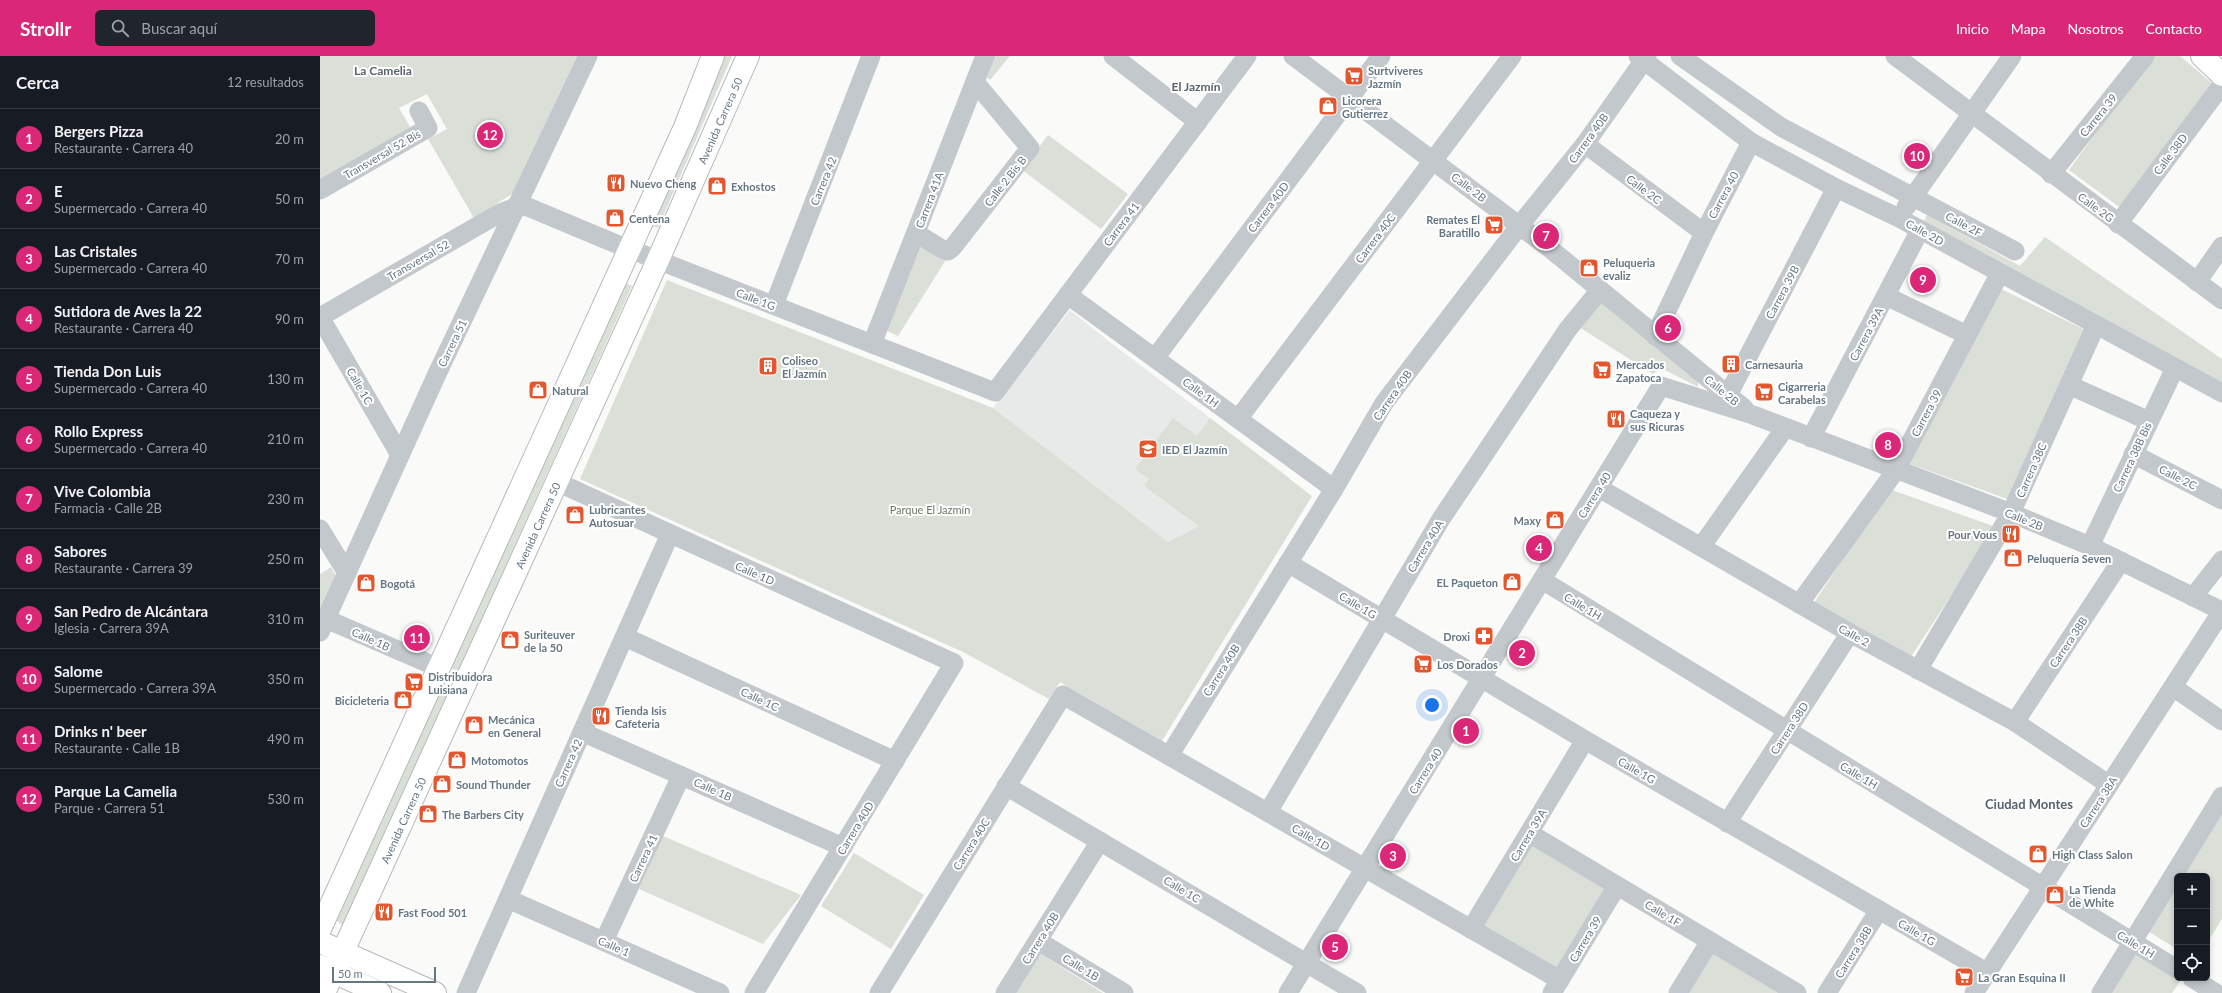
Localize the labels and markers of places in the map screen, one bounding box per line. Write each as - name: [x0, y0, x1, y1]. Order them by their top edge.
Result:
- place label: Surtviveres Jazmín: [1368, 64, 1423, 90]
- supermarket icon: Surtviveres Jazmín: [1343, 65, 1365, 87]
- place label: Licorera Gutierrez: [1342, 94, 1388, 120]
- shop icon: Licorera Gutierrez: [1317, 95, 1339, 117]
- pin: 12: [477, 120, 503, 150]
- pin: 10: [1904, 141, 1930, 171]
- restaurant icon: Nuevo Cheng: [605, 172, 627, 194]
- shop icon: Exhostos: [706, 175, 728, 197]
- place label: Nuevo Cheng: [630, 177, 696, 190]
- place label: Exhostos: [731, 180, 776, 193]
- shop icon: Centena: [604, 207, 626, 229]
- place label: Centena: [629, 212, 670, 225]
- place label: Remates El Baratillo: [1426, 213, 1480, 239]
- supermarket icon: Remates El Baratillo: [1483, 214, 1505, 236]
- pin: 7: [1533, 221, 1559, 251]
- place label: Peluqueria evaliz: [1603, 256, 1655, 282]
- shop icon: Peluqueria evaliz: [1578, 257, 1600, 279]
- pin: 9: [1910, 265, 1936, 295]
- pin: 6: [1655, 313, 1681, 343]
- building icon: Carnesauria: [1720, 353, 1742, 375]
- place label: Coliseo El Jazmín: [782, 354, 827, 380]
- building icon: Coliseo El Jazmín: [757, 355, 779, 377]
- place label: Mercados Zapatoca: [1616, 358, 1664, 384]
- place label: Carnesauria: [1745, 358, 1803, 371]
- supermarket icon: Mercados Zapatoca: [1591, 359, 1613, 381]
- shop icon: Natural: [527, 379, 549, 401]
- place label: Cigarreria Carabelas: [1778, 380, 1826, 406]
- supermarket icon: Cigarreria Carabelas: [1753, 381, 1775, 403]
- place label: Natural: [552, 384, 589, 397]
- place label: Caqueza y sus Ricuras: [1630, 407, 1684, 433]
- restaurant icon: Caqueza y sus Ricuras: [1605, 408, 1627, 430]
- pin: 8: [1875, 430, 1901, 460]
- school or university icon: IED El Jazmín: [1137, 438, 1159, 460]
- place label: IED El Jazmín: [1162, 443, 1227, 456]
- place label: Lubricantes Autosuar: [588, 503, 646, 529]
- shop icon: Lubricantes Autosuar: [564, 504, 586, 526]
- shop icon: Maxy: [1544, 509, 1566, 531]
- place label: Maxy: [1514, 514, 1541, 527]
- restaurant icon: Pour Vous: [2000, 523, 2022, 545]
- place label: Pour Vous: [1948, 528, 1997, 541]
- pin: 4: [1526, 533, 1552, 563]
- shop icon: Peluquería Seven: [2002, 547, 2024, 569]
- place label: Peluquería Seven: [2027, 552, 2111, 565]
- shop icon: EL Paqueton: [1501, 571, 1523, 593]
- shop icon: Bogotá: [355, 572, 377, 594]
- place label: EL Paqueton: [1437, 576, 1498, 589]
- place label: Bogotá: [380, 577, 415, 590]
- pin: 11: [404, 623, 430, 653]
- pharmacy icon: Droxi: [1473, 625, 1495, 647]
- place label: Suriteuver de la 50: [524, 628, 576, 654]
- shop icon: Suriteuver de la 50: [499, 629, 521, 651]
- place label: Droxi: [1443, 630, 1470, 643]
- pin: 2: [1509, 638, 1535, 668]
- supermarket icon: Los Dorados: [1412, 653, 1434, 675]
- place label: Los Dorados: [1437, 658, 1498, 671]
- place label: Distribuidora Luisiana: [428, 670, 492, 696]
- supermarket icon: Distribuidora Luisiana: [403, 671, 425, 693]
- shop icon: Bicicleteria: [392, 689, 414, 711]
- place label: Bicicleteria: [335, 694, 389, 707]
- place label: Tienda Isis Cafeteria: [615, 704, 667, 730]
- restaurant icon: Tienda Isis Cafeteria: [590, 705, 612, 727]
- place label: Mecánica en General: [488, 713, 541, 739]
- shop icon: Mecánica en General: [463, 714, 485, 736]
- pin: 1: [1453, 716, 1479, 746]
- shop icon: Motomotos: [446, 749, 468, 771]
- place label: Motomotos: [471, 754, 529, 767]
- shop icon: Sound Thunder: [431, 773, 453, 795]
- place label: Sound Thunder: [456, 778, 532, 791]
- shop icon: The Barbers City: [417, 803, 439, 825]
- place label: The Barbers City: [442, 808, 524, 821]
- pin: 3: [1380, 841, 1406, 871]
- shop icon: High Class Salon: [2027, 843, 2049, 865]
- place label: High Class Salon: [2052, 848, 2133, 861]
- place label: La Tienda de White: [2069, 883, 2116, 909]
- shop icon: La Tienda de White: [2044, 884, 2066, 906]
- restaurant icon: Fast Food 501: [373, 901, 395, 923]
- place label: Fast Food 501: [398, 906, 467, 919]
- pin: 5: [1322, 932, 1348, 962]
- supermarket icon: La Gran Esquina II: [1953, 966, 1975, 988]
- place label: La Gran Esquina II: [1978, 971, 2066, 984]

